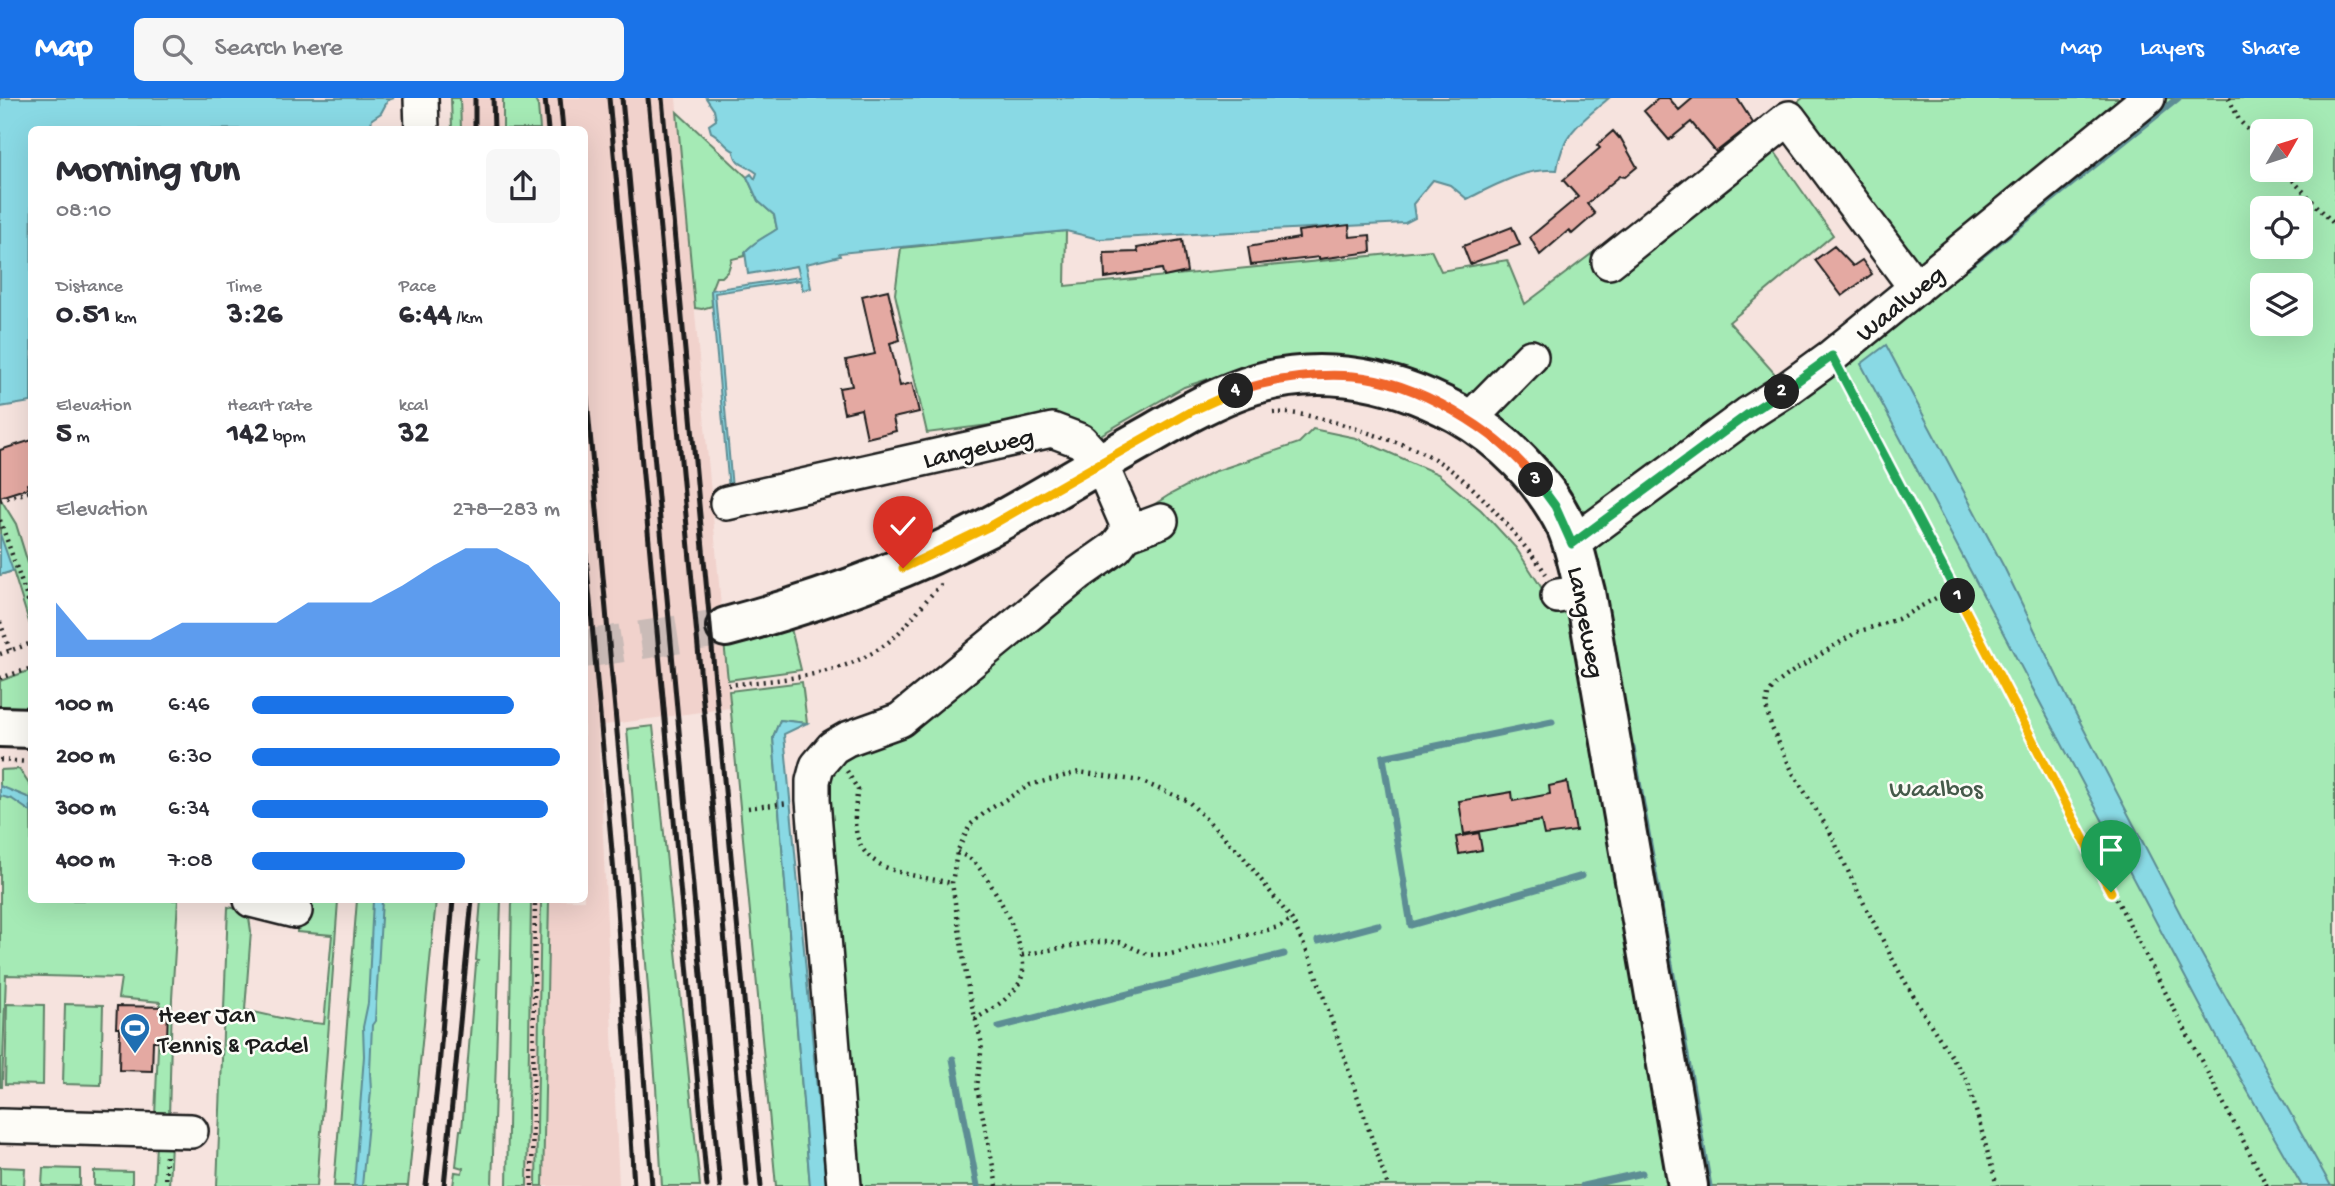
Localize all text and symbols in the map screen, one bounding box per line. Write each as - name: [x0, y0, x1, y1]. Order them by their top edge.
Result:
- search box: [134, 18, 624, 81]
- text: Map: [35, 30, 92, 68]
- icon: search: [158, 30, 196, 68]
- text: Search here: [214, 34, 343, 65]
- text: Map: [2060, 35, 2102, 64]
- text: Layers: [2140, 35, 2204, 64]
- text: Share: [2242, 35, 2300, 64]
- north arrow: [2250, 119, 2314, 182]
- map controls: [2250, 119, 2313, 336]
- button: share: [486, 149, 560, 223]
- text: Morning run: [56, 150, 240, 194]
- button: locate: [2250, 196, 2313, 259]
- text: 08:10: [56, 198, 111, 225]
- street label: Waalweg: [1851, 260, 1952, 351]
- button: layers: [2250, 273, 2313, 336]
- text: Distance: [56, 276, 123, 299]
- text: Time: [227, 276, 262, 299]
- text: Pace: [399, 276, 436, 299]
- text: 0.51: [56, 299, 110, 334]
- text: 3:26: [227, 299, 282, 334]
- text: 6:44: [399, 299, 452, 334]
- text: km: [110, 307, 137, 330]
- text: /km: [452, 307, 483, 330]
- pin: 4: [1218, 374, 1254, 408]
- pin: 2: [1764, 374, 1800, 410]
- text: 4: [1231, 379, 1240, 402]
- text: 2: [1777, 380, 1786, 403]
- text: Elevation: [56, 395, 132, 418]
- text: Heart rate: [227, 395, 312, 418]
- text: kcal: [399, 395, 428, 418]
- text: 5: [56, 418, 72, 453]
- text: 142: [227, 418, 268, 453]
- text: 32: [399, 418, 429, 453]
- street label: Langeweg: [921, 423, 1037, 478]
- text: m: [72, 426, 90, 449]
- text: bpm: [268, 426, 306, 449]
- pin: 3: [1518, 462, 1554, 498]
- text: 3: [1531, 468, 1540, 491]
- pin: [873, 496, 933, 568]
- text: Elevation: [56, 497, 147, 524]
- text: 278–283 m: [452, 497, 560, 524]
- icon: check: [884, 507, 922, 545]
- street label: Langeweg: [1558, 565, 1610, 681]
- pin: 1: [1940, 578, 1976, 614]
- text: 1: [1954, 584, 1961, 607]
- text: 100 m: [56, 692, 113, 719]
- text: 6:46: [168, 692, 209, 719]
- text: 200 m: [56, 744, 115, 771]
- text: 6:30: [168, 744, 212, 771]
- park label: Waalbos: [1889, 776, 1984, 807]
- text: 300 m: [56, 796, 116, 823]
- text: 6:34: [168, 796, 210, 823]
- pin: [2081, 820, 2141, 892]
- icon: arrive: [2092, 831, 2130, 869]
- text: 400 m: [56, 848, 115, 875]
- text: 7:08: [168, 848, 213, 875]
- place label: Heer Jan Tennis & Padel: [156, 1002, 309, 1063]
- sports icon: Heer Jan Tennis & Padel: [118, 1011, 152, 1055]

